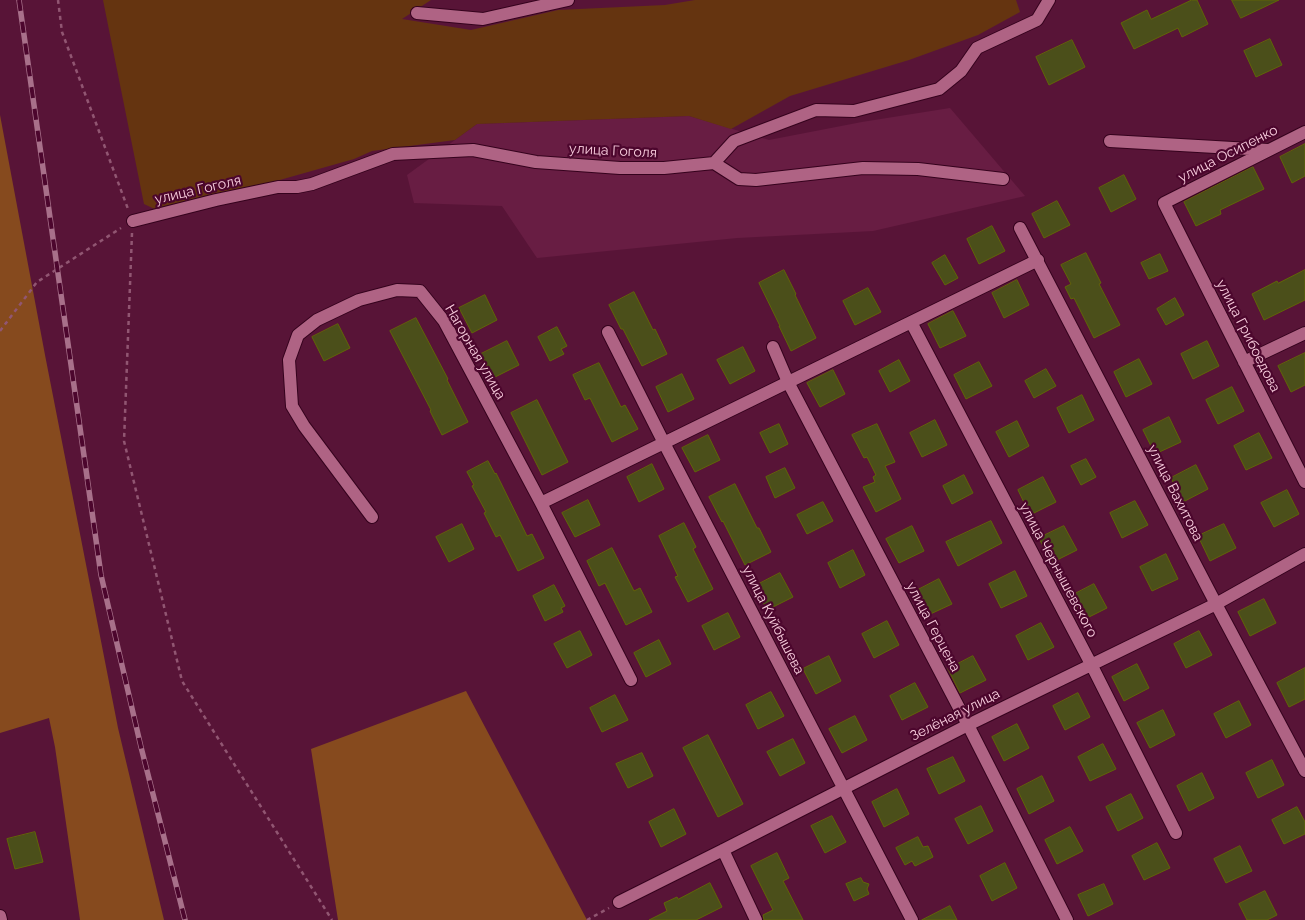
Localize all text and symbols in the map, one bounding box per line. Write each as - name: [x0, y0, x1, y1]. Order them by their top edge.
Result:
- street label: улица Осипенко: [1176, 122, 1280, 186]
- street label: улица Гоголя: [569, 140, 657, 162]
- street label: улица Гоголя: [153, 172, 243, 208]
- street label: улица Грибоедова: [1212, 277, 1284, 395]
- street label: Нагорная улица: [441, 302, 509, 402]
- street label: улица Вахитова: [1144, 442, 1206, 544]
- street label: улица Чернышевского: [1015, 500, 1101, 640]
- street label: улица Куйбышева: [738, 563, 808, 677]
- street label: улица Герцена: [902, 579, 964, 675]
- street label: Зелёная улица: [907, 685, 1003, 745]

